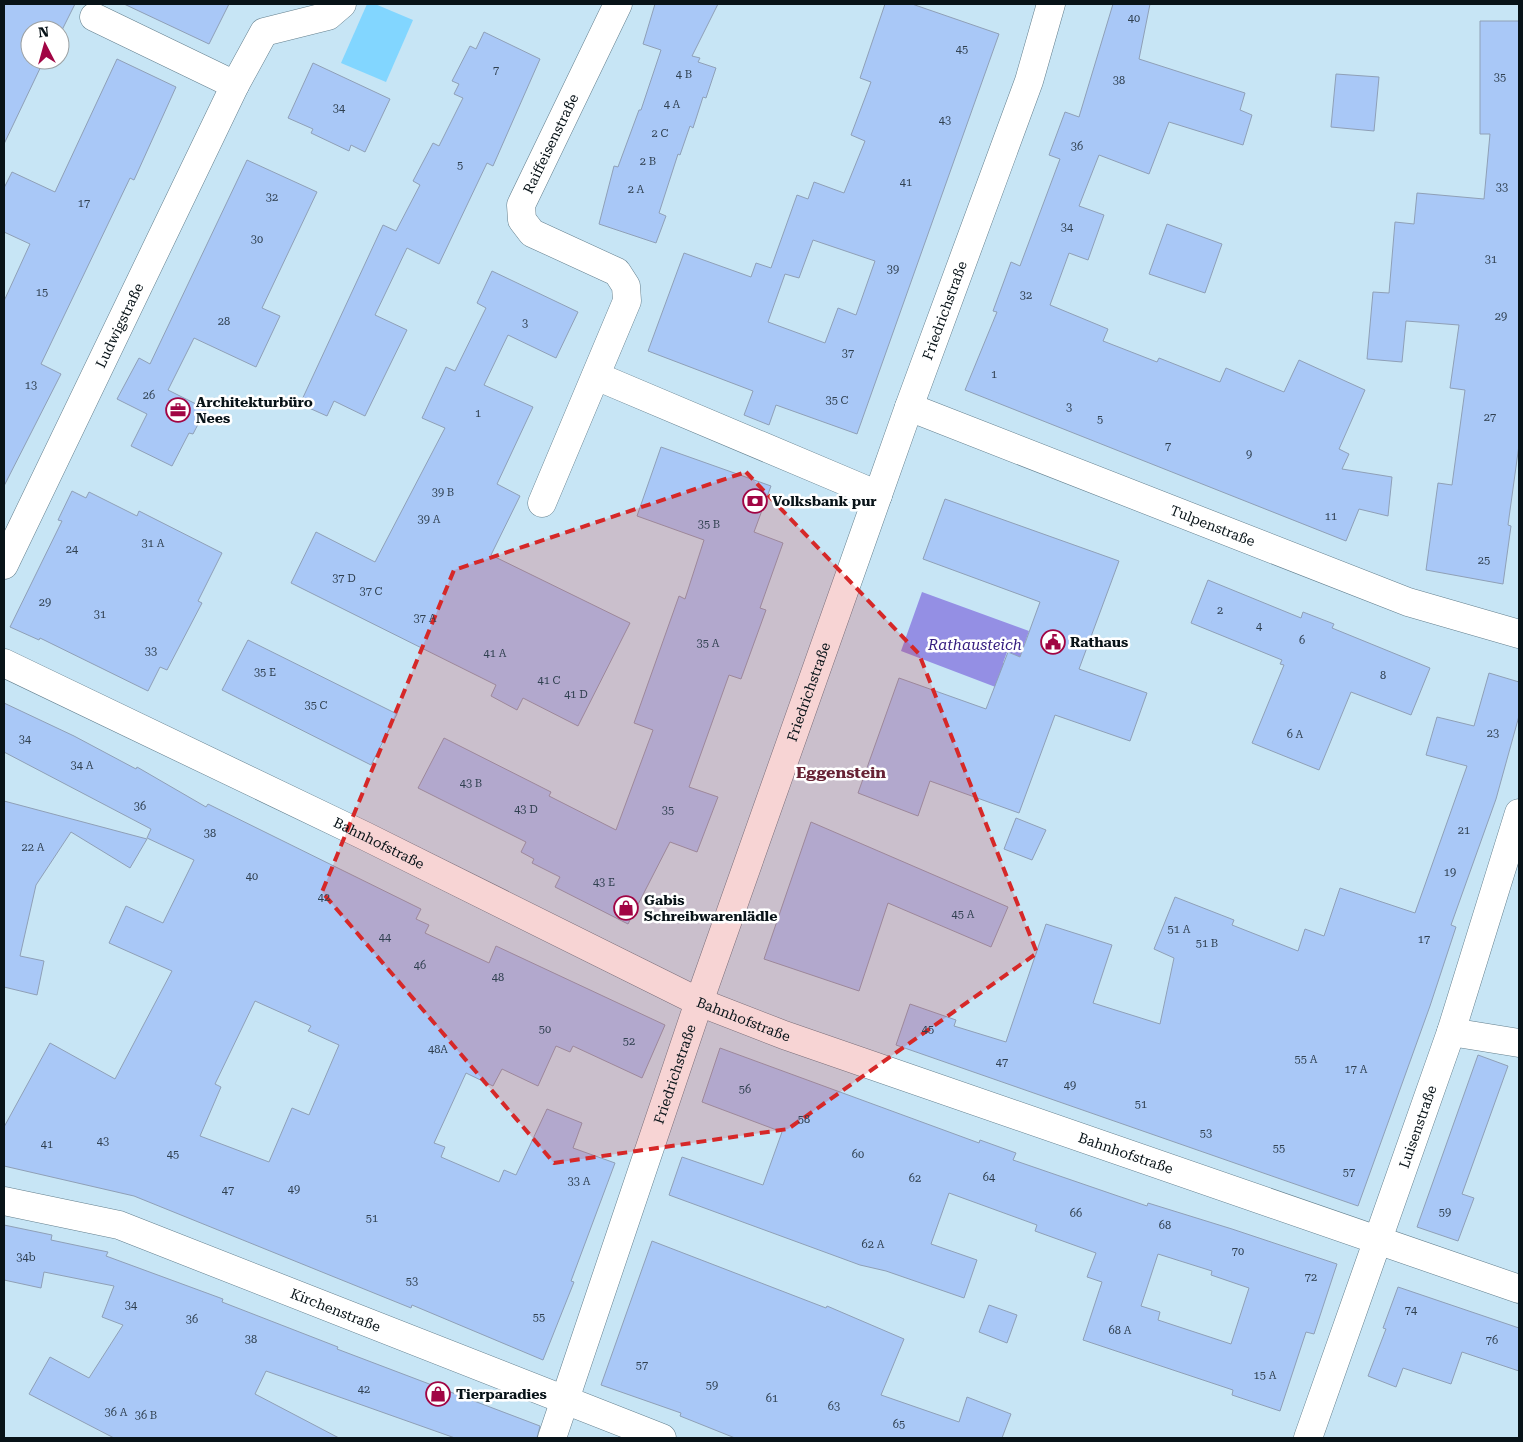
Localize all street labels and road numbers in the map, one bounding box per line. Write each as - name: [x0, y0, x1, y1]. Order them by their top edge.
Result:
- street label: Raiffeisenstraße: [520, 91, 582, 196]
- street label: Friedrichstraße: [919, 259, 970, 362]
- street label: Ludwigstraße: [92, 280, 147, 370]
- street label: Tulpenstraße: [1168, 502, 1258, 550]
- street label: Friedrichstraße: [784, 640, 833, 744]
- street label: Bahnhofstraße: [331, 814, 427, 872]
- street label: Bahnhofstraße: [694, 994, 793, 1045]
- street label: Friedrichstraße: [651, 1022, 699, 1126]
- street label: Luisenstraße: [1396, 1083, 1440, 1170]
- street label: Bahnhofstraße: [1076, 1129, 1175, 1177]
- street label: Kirchenstraße: [288, 1285, 383, 1335]

